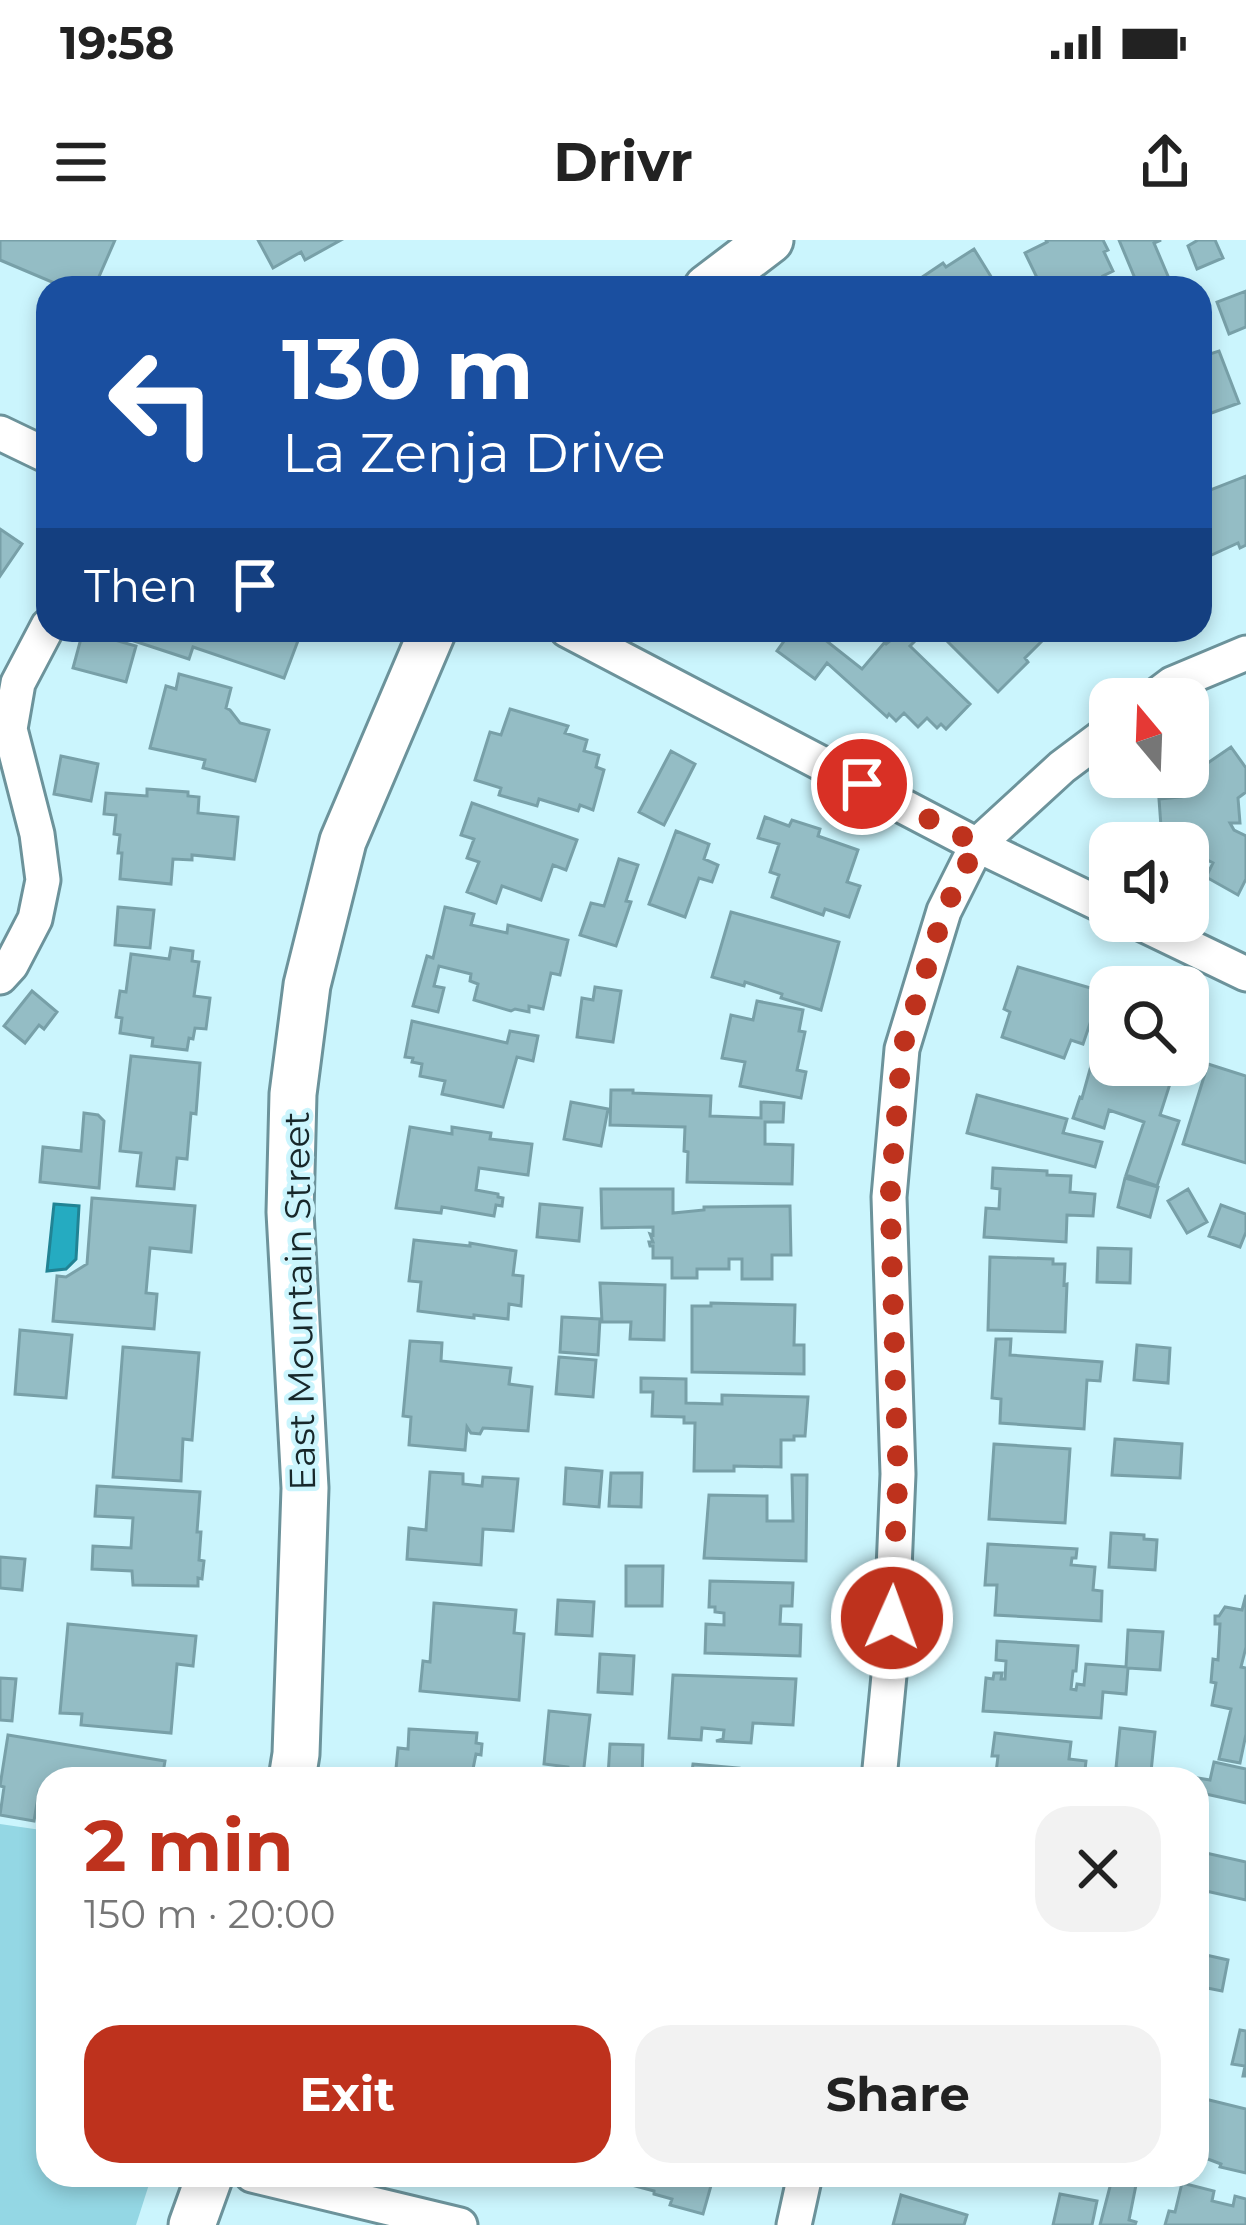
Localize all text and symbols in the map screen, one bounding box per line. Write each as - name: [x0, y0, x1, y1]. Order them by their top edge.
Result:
- text: 19:58: [60, 15, 175, 70]
- icon: menu: [48, 129, 114, 195]
- text: Drivr: [553, 129, 693, 195]
- icon: share: [1132, 129, 1198, 195]
- text: 130 m: [282, 318, 534, 420]
- icon: left: [84, 324, 240, 480]
- text: La Zenja Drive: [282, 420, 666, 486]
- icon: arrive: [222, 552, 288, 618]
- text: Then: [84, 558, 198, 613]
- north arrow: [1089, 678, 1209, 798]
- map controls: [1089, 678, 1209, 1086]
- pin: [811, 733, 913, 835]
- icon: arrive: [829, 751, 895, 817]
- button: sound: [1089, 822, 1209, 942]
- button: search: [1089, 966, 1209, 1086]
- street label: East Mountain Street: [274, 1111, 324, 1491]
- position arrow: [829, 1555, 955, 1681]
- text: 2 min: [84, 1801, 294, 1889]
- button: close: [1035, 1806, 1161, 1932]
- text: 150 m · 20:00: [84, 1890, 336, 1938]
- button: Exit: [84, 2025, 611, 2163]
- button: Share: [635, 2025, 1161, 2163]

